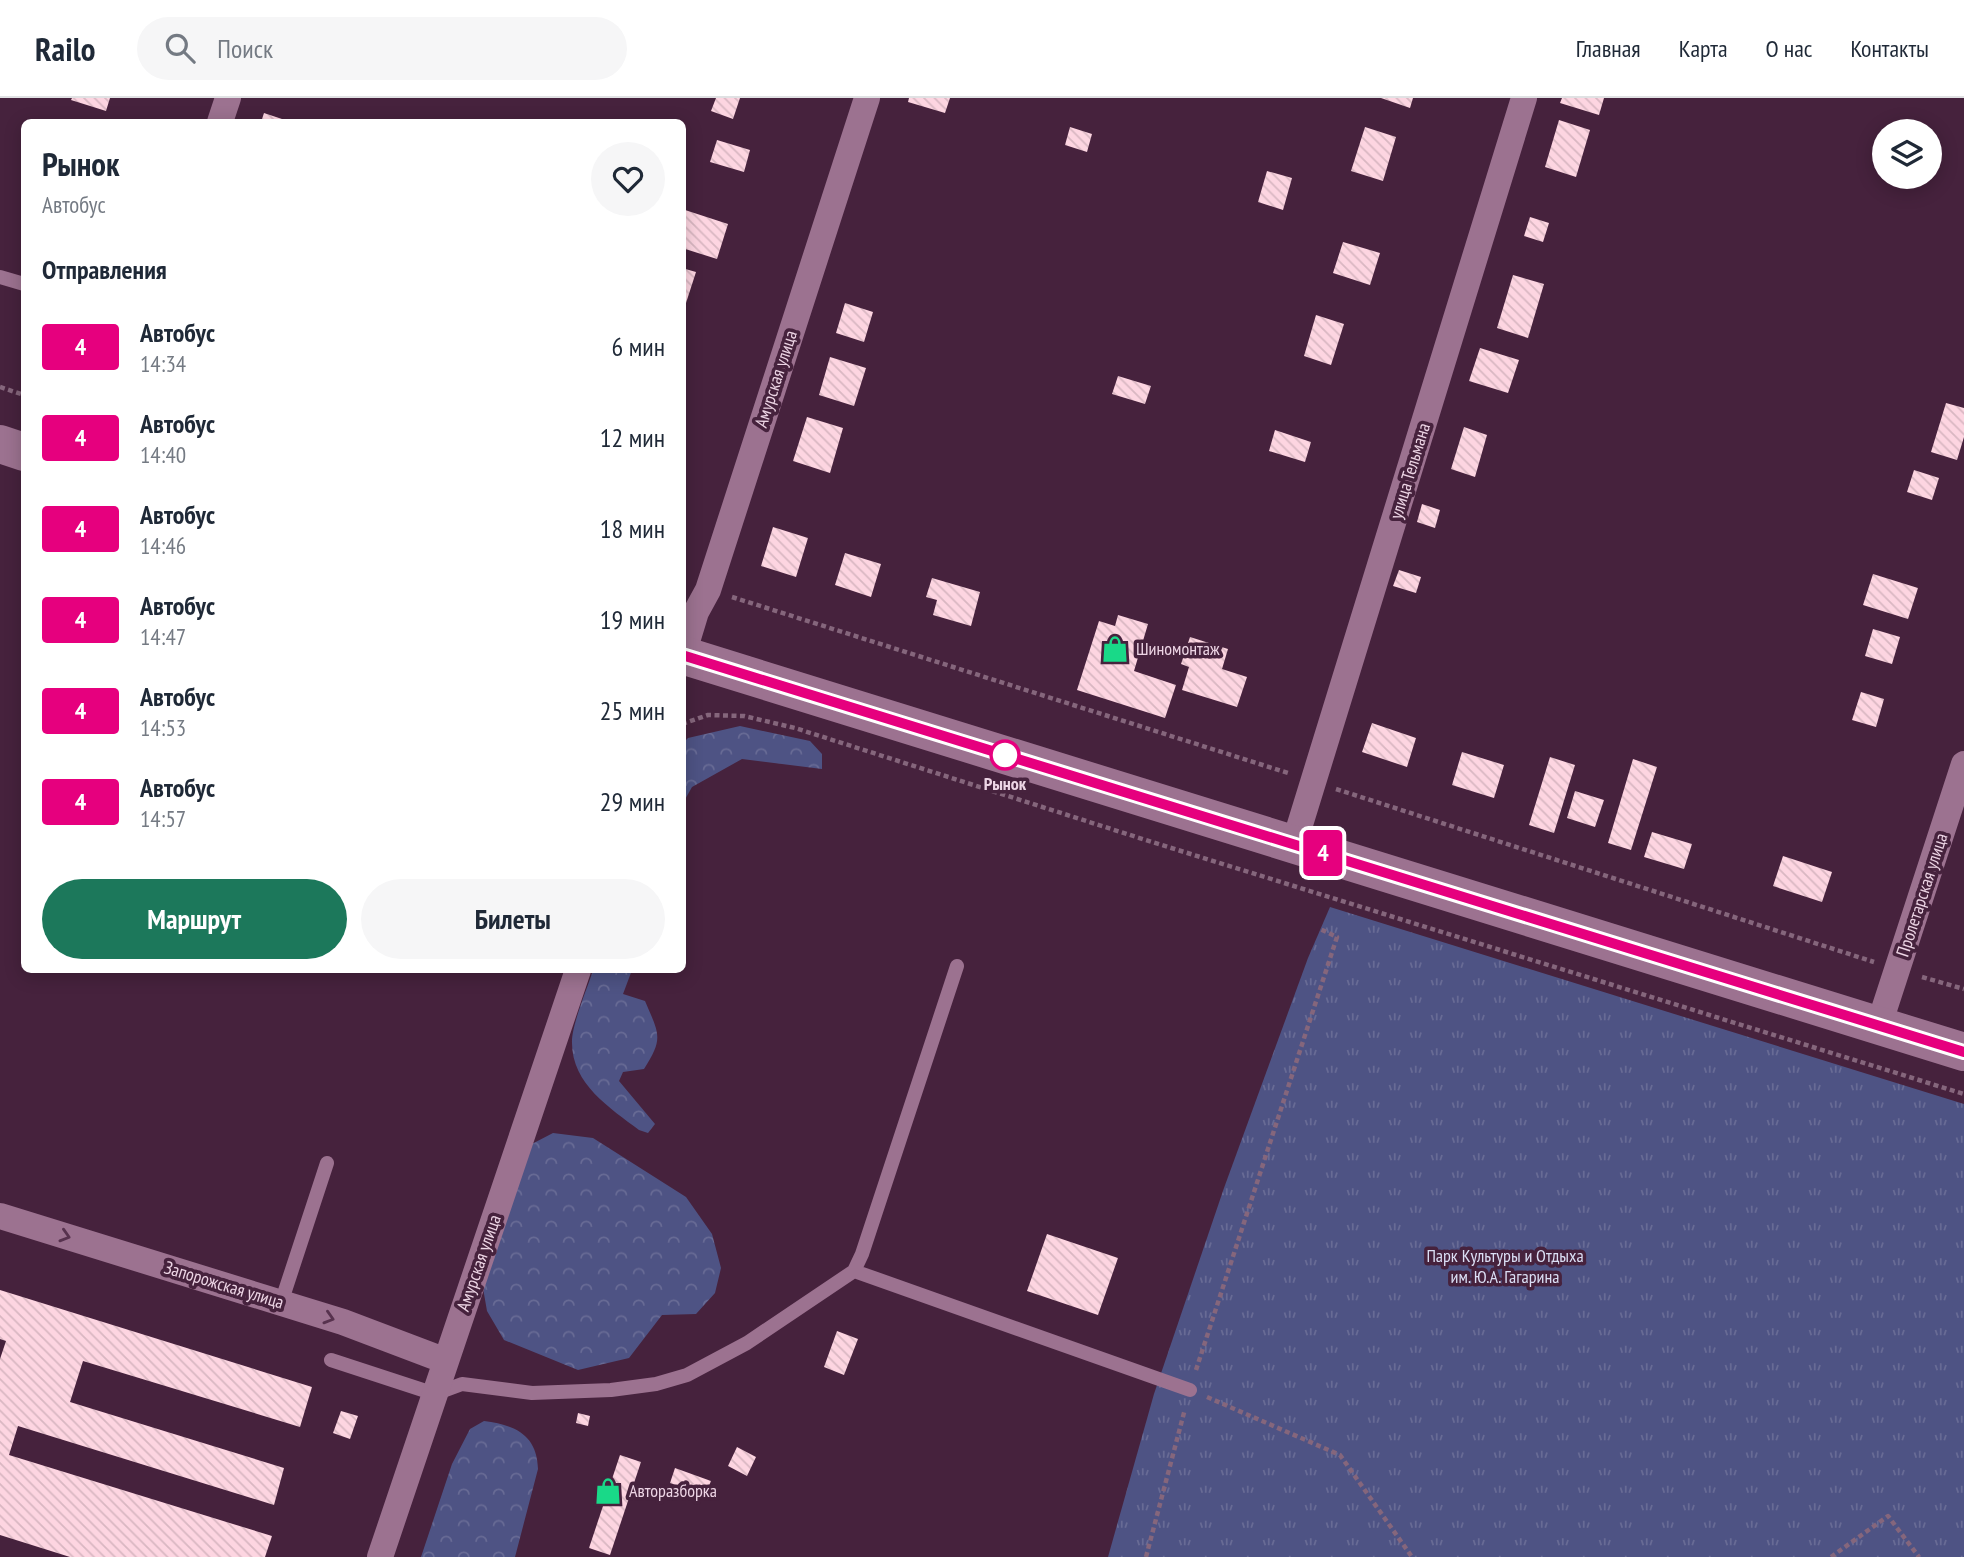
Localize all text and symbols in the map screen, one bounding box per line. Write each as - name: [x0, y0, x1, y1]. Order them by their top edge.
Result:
- search box: [137, 17, 627, 80]
- text: Railo: [35, 27, 95, 70]
- icon: search: [161, 29, 199, 67]
- text: Поиск: [217, 32, 273, 65]
- text: Главная: [1576, 33, 1641, 64]
- text: Карта: [1679, 33, 1728, 64]
- text: О нас: [1766, 33, 1812, 64]
- text: Контакты: [1850, 33, 1929, 64]
- map controls: [1872, 119, 1942, 189]
- button: layers: [1872, 119, 1942, 189]
- text: Рынок: [42, 142, 120, 185]
- button: heart: [591, 142, 665, 216]
- text: Автобус: [42, 190, 106, 219]
- text: Отправления: [42, 253, 167, 286]
- text: Автобус: [140, 316, 215, 349]
- street label: Амурская улица: [749, 327, 802, 430]
- text: 6 мин: [612, 330, 665, 363]
- text: 4: [75, 331, 86, 362]
- text: 14:34: [140, 349, 186, 378]
- text: Автобус: [140, 407, 215, 440]
- street label: улица Тельмана: [1384, 420, 1435, 522]
- text: 12 мин: [600, 421, 665, 454]
- text: 4: [75, 422, 86, 453]
- text: 14:40: [140, 440, 186, 469]
- text: Автобус: [140, 498, 215, 531]
- text: 18 мин: [600, 512, 665, 545]
- text: 4: [75, 513, 86, 544]
- text: 14:46: [140, 531, 186, 560]
- text: Автобус: [140, 589, 215, 622]
- text: 19 мин: [600, 603, 665, 636]
- text: 4: [75, 604, 86, 635]
- text: 14:47: [140, 622, 186, 651]
- shop icon: Шиномонтаж: [1100, 634, 1130, 664]
- place label: Шиномонтаж: [1136, 637, 1220, 660]
- text: Автобус: [140, 680, 215, 713]
- text: 25 мин: [600, 694, 665, 727]
- text: 4: [75, 695, 86, 726]
- text: 14:53: [140, 713, 186, 742]
- marker: Рынок: [990, 740, 1020, 770]
- text: Автобус: [140, 771, 215, 804]
- place label: Рынок: [984, 772, 1027, 795]
- text: 29 мин: [600, 785, 665, 818]
- text: 4: [75, 786, 86, 817]
- text: 14:57: [140, 804, 186, 833]
- line badge: 4: [1300, 830, 1346, 876]
- street label: Пролетарская улица: [1891, 830, 1952, 960]
- text: 4: [1317, 837, 1329, 868]
- button: Маршрут: [42, 879, 347, 959]
- button: Билеты: [361, 879, 665, 959]
- street label: Амурская улица: [451, 1211, 506, 1314]
- one-way arrow: [58, 1228, 71, 1242]
- park label: Парк Культуры и Отдыха им. Ю.А. Гагарина: [1426, 1244, 1584, 1288]
- street label: Запорожская улица: [162, 1255, 287, 1314]
- one-way arrow: [323, 1309, 335, 1324]
- shop icon: Авторазборка: [593, 1476, 623, 1506]
- place label: Авторазборка: [629, 1479, 717, 1502]

